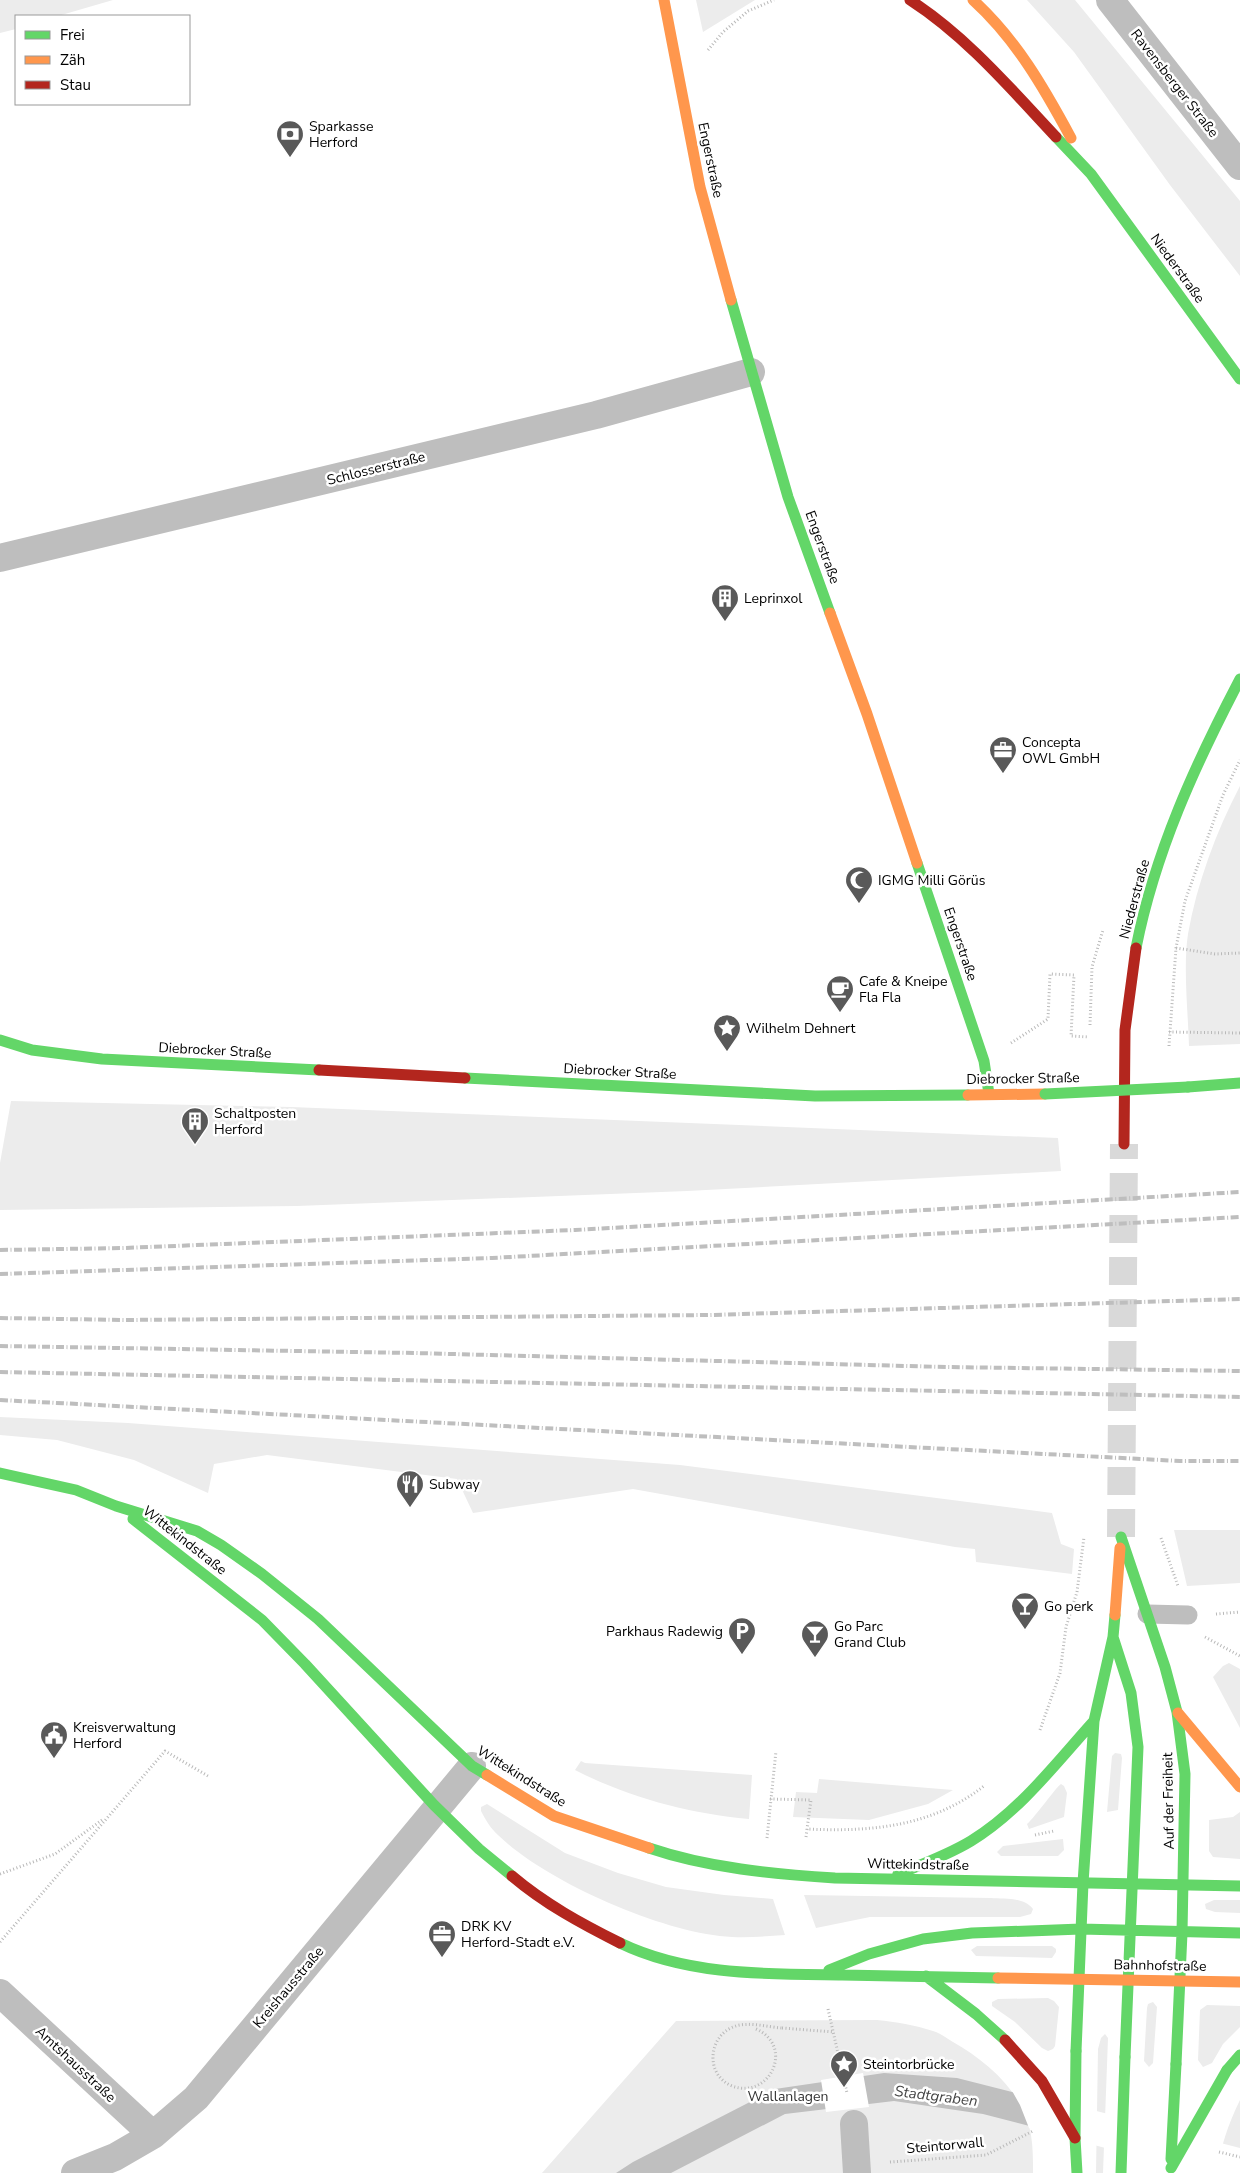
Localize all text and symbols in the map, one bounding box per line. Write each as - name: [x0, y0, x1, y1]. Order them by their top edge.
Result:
- legend: [15, 15, 190, 105]
- text: Frei: [60, 25, 85, 45]
- street label: Ravensberger Straße: [1126, 25, 1223, 141]
- text: Zäh: [60, 50, 85, 70]
- text: Stau: [60, 75, 91, 95]
- place label: Sparkasse Herford: [309, 117, 373, 152]
- bank icon: Sparkasse Herford: [275, 119, 305, 158]
- street label: Engerstraße: [693, 121, 728, 200]
- street label: Niederstraße: [1146, 230, 1209, 307]
- street label: Schlosserstraße: [325, 447, 427, 490]
- street label: Engerstraße: [800, 508, 845, 586]
- building icon: Leprinxol: [710, 583, 740, 622]
- place label: Leprinxol: [744, 589, 803, 608]
- place label: Concepta OWL GmbH: [1022, 733, 1100, 768]
- office icon: Concepta OWL GmbH: [988, 735, 1018, 774]
- street label: Niederstraße: [1115, 857, 1154, 941]
- mosque icon: IGMG Milli Görüs: [844, 865, 874, 904]
- place label: IGMG Milli Görüs: [878, 871, 986, 890]
- street label: Engerstraße: [939, 905, 982, 984]
- place label: Cafe & Kneipe Fla Fla: [859, 972, 947, 1007]
- cafe icon: Cafe & Kneipe Fla Fla: [825, 974, 855, 1013]
- place icon: Wilhelm Dehnert: [712, 1013, 742, 1052]
- place label: Wilhelm Dehnert: [746, 1019, 856, 1038]
- street label: Diebrocker Straße: [158, 1038, 272, 1063]
- street label: Diebrocker Straße: [563, 1059, 677, 1084]
- street label: Diebrocker Straße: [966, 1068, 1080, 1089]
- place label: Schaltposten Herford: [214, 1104, 296, 1139]
- building icon: Schaltposten Herford: [180, 1106, 210, 1145]
- restaurant icon: Subway: [395, 1469, 425, 1508]
- place label: Subway: [429, 1475, 481, 1494]
- street label: Wittekindstraße: [139, 1502, 231, 1579]
- bar icon: Go perk: [1010, 1591, 1040, 1630]
- place label: Go perk: [1044, 1597, 1094, 1616]
- parking icon: Parkhaus Radewig: [727, 1616, 757, 1655]
- place label: Go Parc Grand Club: [834, 1617, 906, 1652]
- bar icon: Go Parc Grand Club: [800, 1619, 830, 1658]
- place label: Parkhaus Radewig: [606, 1622, 723, 1641]
- place label: Kreisverwaltung Herford: [73, 1718, 176, 1753]
- public building icon: Kreisverwaltung Herford: [39, 1720, 69, 1759]
- street label: Wittekindstraße: [473, 1741, 570, 1812]
- street label: Auf der Freiheit: [1158, 1752, 1179, 1850]
- street label: Wittekindstraße: [867, 1854, 969, 1875]
- place label: DRK KV Herford-Stadt e.V.: [461, 1917, 575, 1952]
- office icon: DRK KV Herford-Stadt e.V.: [427, 1919, 457, 1958]
- street label: Kreishausstraße: [249, 1943, 328, 2032]
- street label: Bahnhofstraße: [1113, 1955, 1207, 1976]
- street label: Amtshausstraße: [31, 2022, 120, 2107]
- place icon: Steintorbrücke: [829, 2049, 859, 2088]
- place label: Steintorbrücke: [863, 2055, 954, 2074]
- water label: Stadtgraben: [893, 2081, 979, 2111]
- park label: Wallanlagen: [748, 2087, 828, 2106]
- street label: Steintorwall: [906, 2133, 985, 2158]

